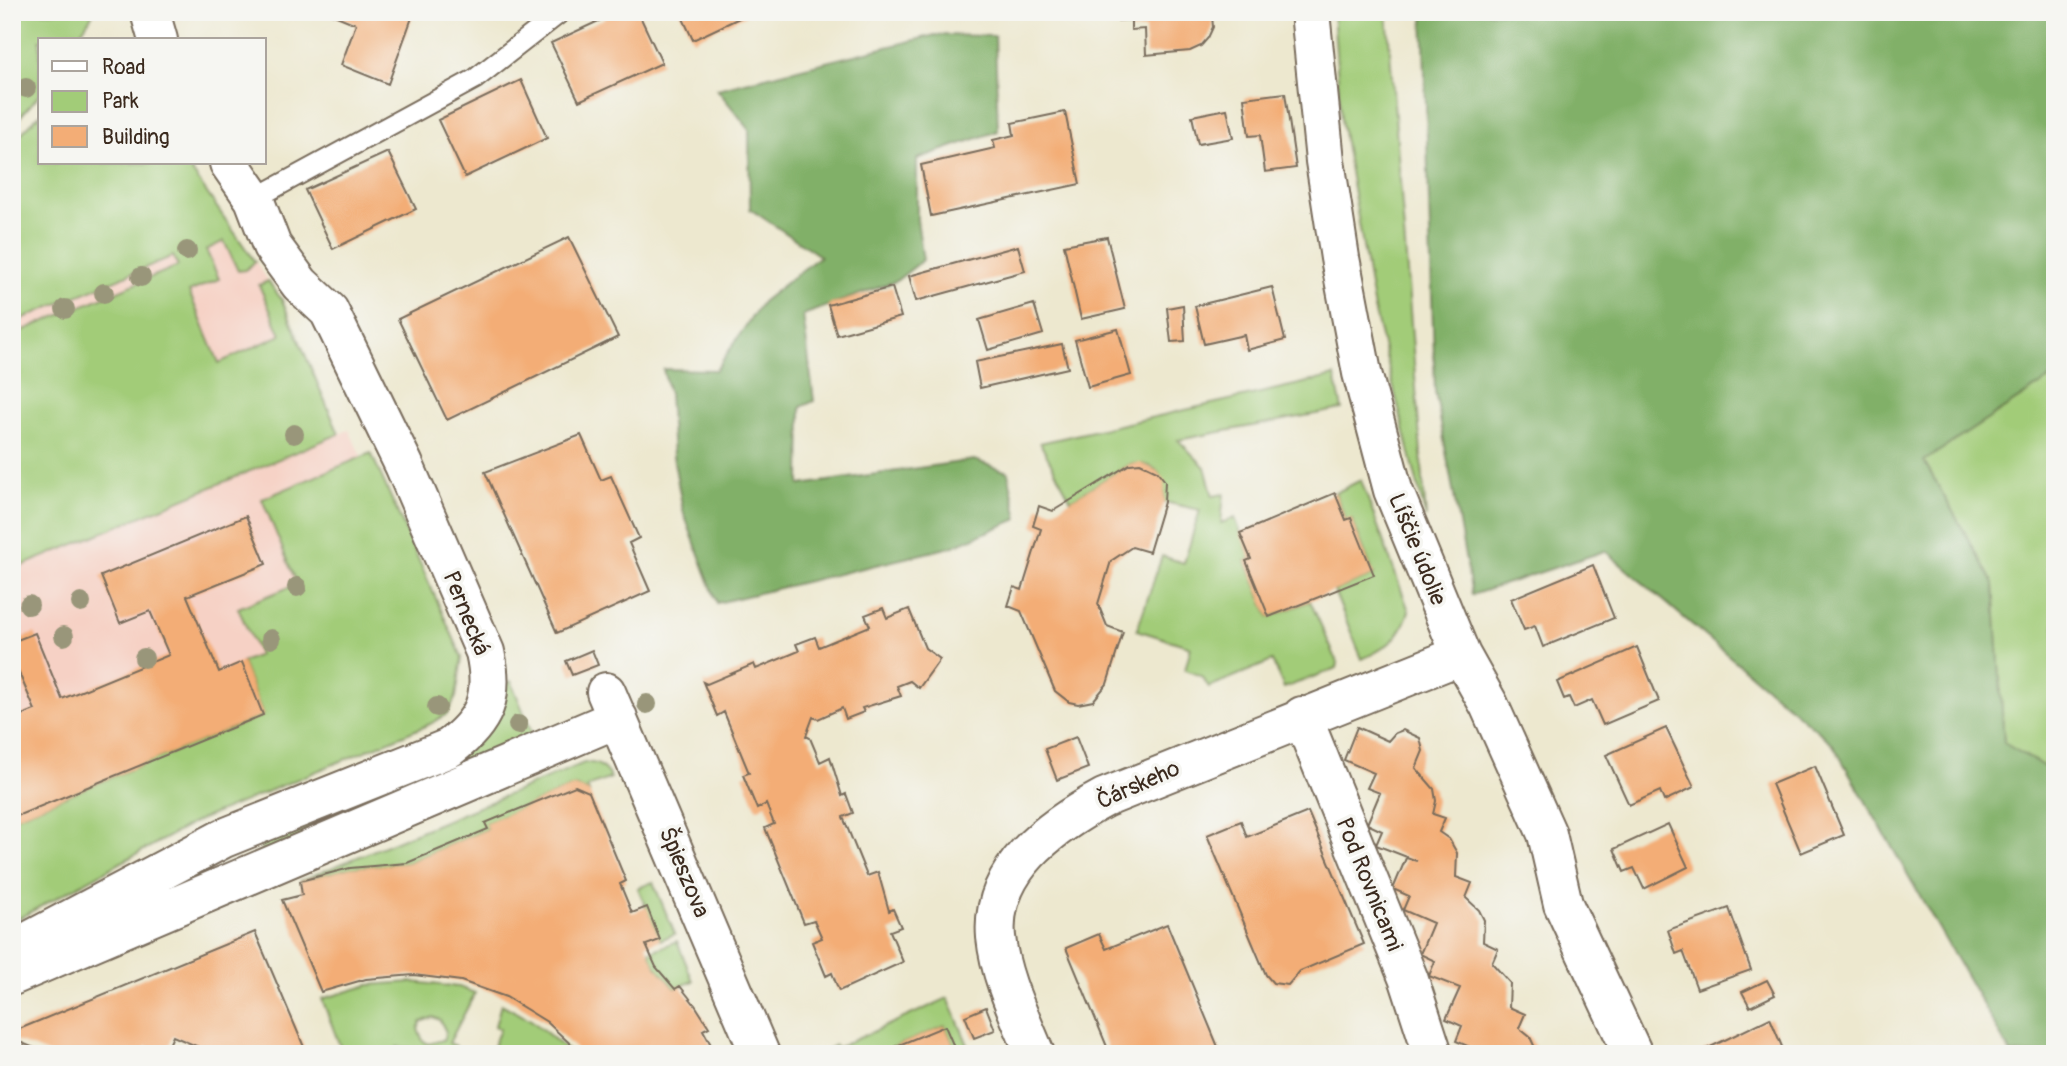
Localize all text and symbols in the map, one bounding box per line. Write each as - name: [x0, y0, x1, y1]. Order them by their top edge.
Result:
- legend: [38, 38, 266, 164]
- text: Road: [102, 54, 146, 81]
- text: Park: [102, 88, 139, 115]
- text: Building: [102, 124, 169, 151]
- street label: Líščie údolie: [1382, 489, 1453, 610]
- street label: Pernecká: [436, 567, 497, 660]
- street label: Čárskeho: [1092, 753, 1184, 816]
- street label: Pod Rovnicami: [1330, 813, 1409, 955]
- street label: Špieszova: [653, 822, 717, 922]

